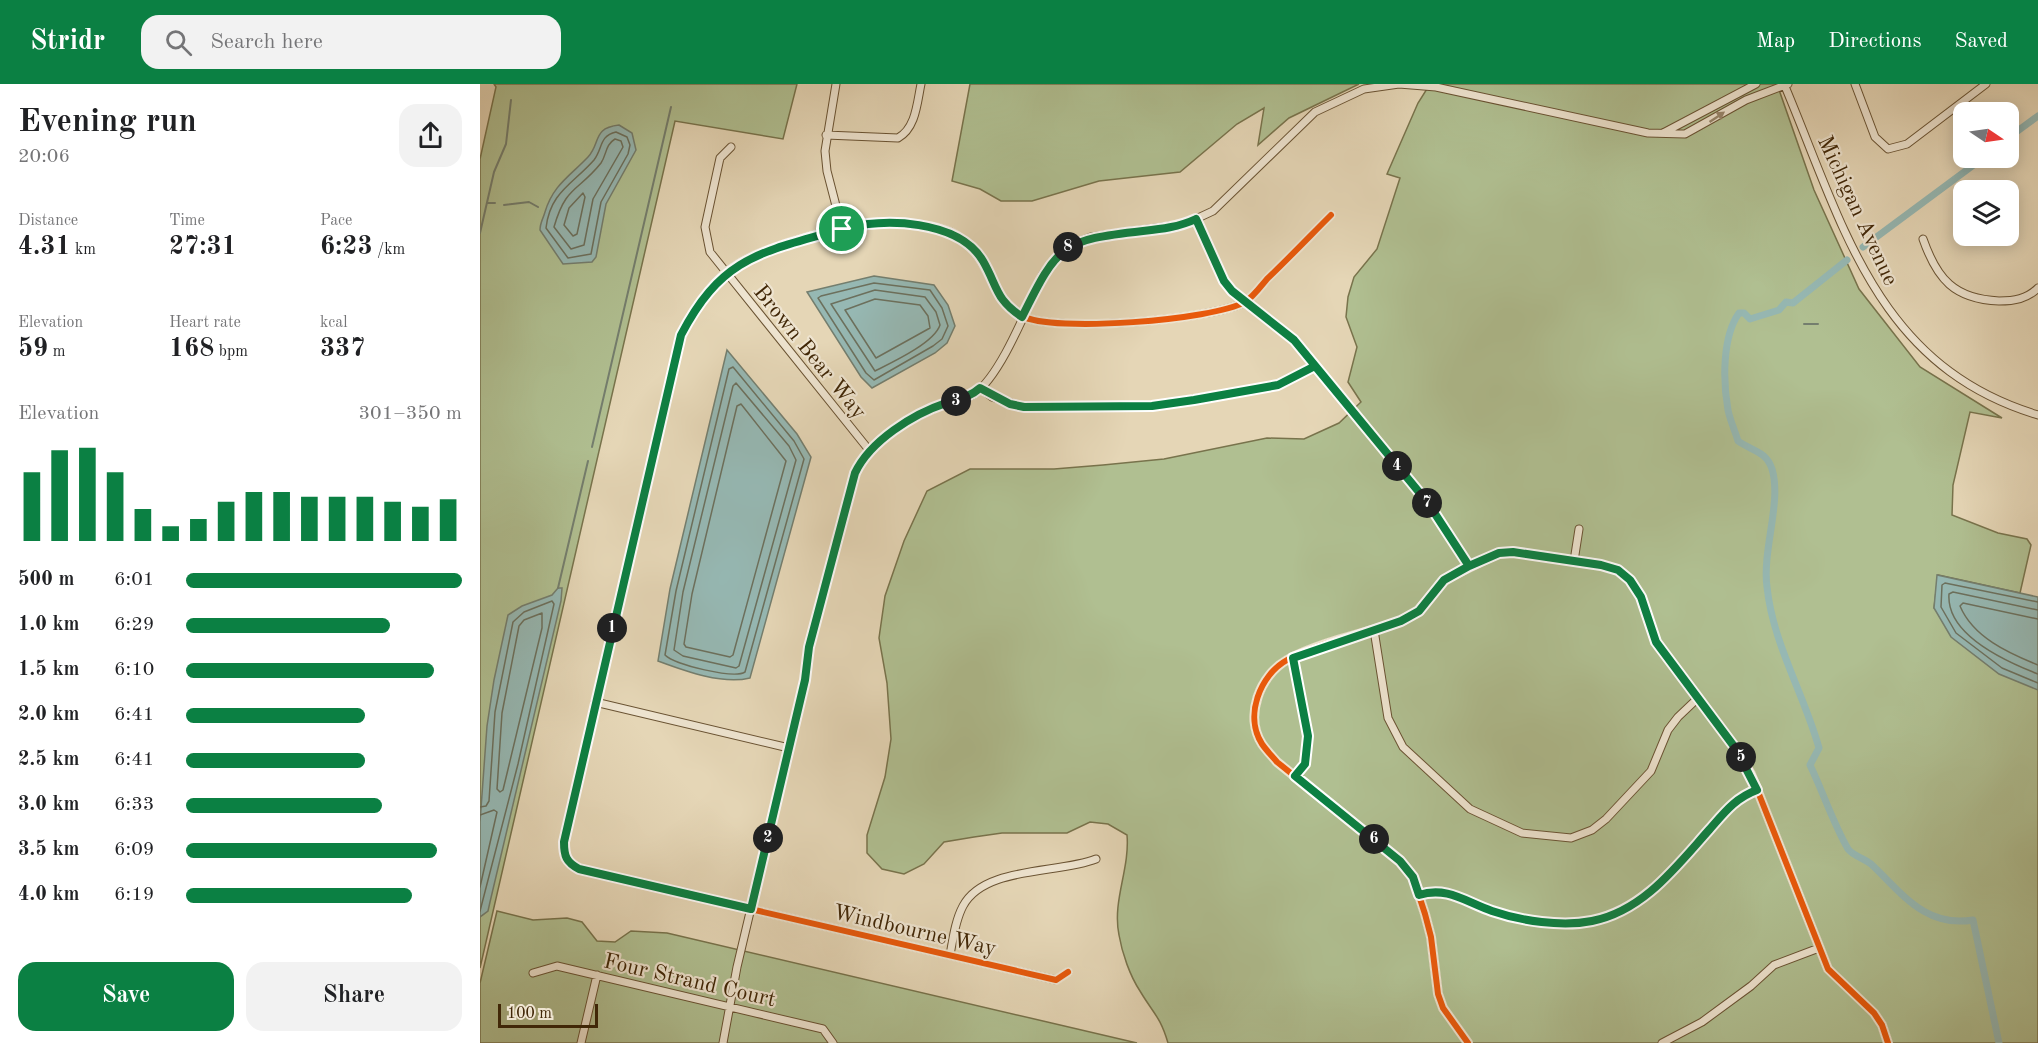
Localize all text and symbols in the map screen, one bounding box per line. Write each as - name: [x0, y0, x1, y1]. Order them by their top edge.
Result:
- search box: [141, 15, 561, 69]
- icon: search: [162, 26, 195, 59]
- text: Stridr: [30, 28, 105, 56]
- text: Search here: [210, 31, 323, 53]
- text: Map: [1756, 31, 1795, 52]
- text: Directions: [1828, 31, 1922, 52]
- text: Saved: [1955, 31, 2008, 52]
- north arrow: [1953, 102, 2019, 168]
- map controls: [1953, 102, 2019, 246]
- button: share: [399, 104, 462, 167]
- text: Evening run: [18, 106, 197, 139]
- one-way arrow: [1709, 112, 1725, 123]
- street label: Michigan Avenue: [1813, 133, 1902, 289]
- text: 20:06: [18, 147, 70, 167]
- button: layers: [1953, 180, 2019, 246]
- pin: [816, 203, 867, 254]
- icon: arrive: [825, 212, 858, 245]
- text: Distance: [18, 213, 78, 229]
- text: Time: [169, 213, 205, 229]
- text: Pace: [320, 213, 352, 229]
- pin: 8: [1053, 232, 1083, 262]
- text: 4.31: [18, 234, 71, 260]
- text: 27:31: [169, 234, 237, 260]
- text: 6:23: [320, 234, 373, 260]
- text: 8: [1063, 239, 1073, 255]
- text: km: [71, 242, 96, 258]
- text: /km: [373, 242, 405, 258]
- street label: Brown Bear Way: [749, 281, 870, 424]
- text: Elevation: [18, 315, 83, 331]
- text: Heart rate: [169, 315, 241, 331]
- text: kcal: [320, 315, 348, 331]
- text: 59: [18, 336, 48, 362]
- text: 168: [169, 336, 214, 362]
- text: 337: [320, 336, 365, 362]
- text: m: [48, 344, 65, 360]
- text: bpm: [214, 344, 248, 360]
- pin: 3: [941, 386, 971, 416]
- text: 3: [951, 393, 961, 409]
- text: Elevation: [18, 404, 99, 424]
- text: 301–350 m: [359, 404, 462, 424]
- pin: 4: [1382, 451, 1412, 481]
- text: 4: [1392, 458, 1402, 474]
- pin: 7: [1412, 488, 1442, 518]
- text: 7: [1422, 495, 1432, 511]
- text: 500 m: [18, 570, 74, 590]
- text: 6:01: [114, 570, 154, 590]
- pin: 1: [597, 613, 627, 643]
- text: 1.0 km: [18, 615, 80, 635]
- text: 6:29: [114, 615, 154, 635]
- text: 1: [607, 620, 617, 636]
- text: 1.5 km: [18, 660, 80, 680]
- text: 6:10: [114, 660, 154, 680]
- text: 2.0 km: [18, 705, 80, 725]
- text: 6:41: [114, 705, 154, 725]
- pin: 5: [1726, 742, 1756, 772]
- text: 5: [1736, 749, 1746, 765]
- text: 2.5 km: [18, 750, 80, 770]
- text: 6:41: [114, 750, 154, 770]
- text: 3.0 km: [18, 795, 80, 815]
- text: 6:33: [114, 795, 154, 815]
- pin: 2: [753, 823, 783, 853]
- pin: 6: [1359, 824, 1389, 854]
- text: 2: [763, 830, 773, 846]
- text: 6: [1369, 831, 1379, 847]
- text: 3.5 km: [18, 840, 80, 860]
- text: 6:09: [114, 840, 154, 860]
- text: 4.0 km: [18, 885, 80, 905]
- text: 6:19: [114, 885, 154, 905]
- street label: Windbourne Way: [831, 901, 999, 961]
- street label: Four Strand Court: [601, 950, 778, 1011]
- button: Save: [18, 962, 234, 1031]
- button: Share: [246, 962, 462, 1031]
- scale bar: [498, 1001, 598, 1028]
- text: 100 m: [507, 1006, 552, 1022]

